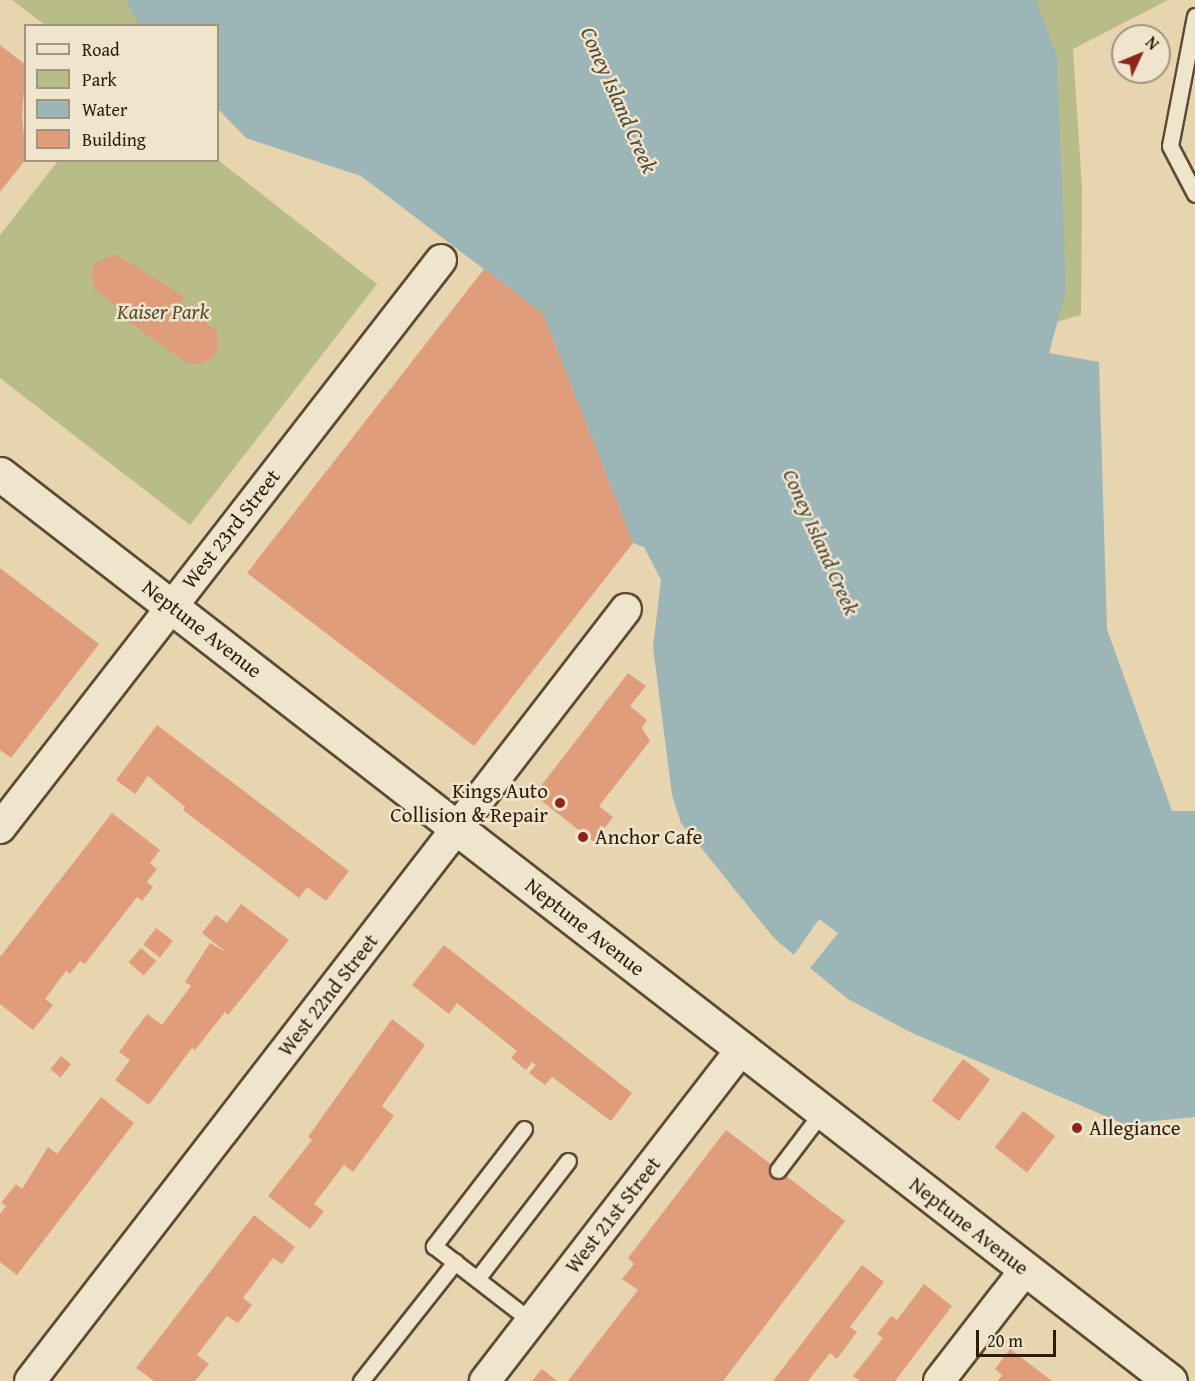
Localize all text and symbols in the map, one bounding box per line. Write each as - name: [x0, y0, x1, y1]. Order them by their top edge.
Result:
- water label: Coney Island Creek: [575, 23, 663, 177]
- legend: [24, 24, 219, 162]
- north arrow: [1111, 24, 1171, 84]
- text: N: [1140, 31, 1165, 55]
- text: Road: [82, 36, 120, 63]
- text: Park: [82, 66, 117, 93]
- text: Water: [82, 96, 127, 123]
- text: Building: [82, 126, 146, 153]
- park label: Kaiser Park: [117, 299, 209, 325]
- street label: West 23rd Street: [176, 464, 286, 594]
- water label: Coney Island Creek: [777, 465, 865, 619]
- street label: Neptune Avenue: [137, 575, 267, 683]
- place label: Kings Auto Collision & Repair: [390, 778, 548, 828]
- marker: Kings Auto Collision & Repair: [553, 796, 567, 810]
- place label: Anchor Cafe: [595, 824, 702, 850]
- marker: Anchor Cafe: [576, 830, 590, 844]
- street label: Neptune Avenue: [520, 873, 650, 981]
- street label: West 22nd Street: [272, 929, 384, 1061]
- place label: Allegiance: [1089, 1115, 1181, 1141]
- marker: Allegiance: [1070, 1121, 1084, 1135]
- street label: West 21st Street: [560, 1152, 666, 1278]
- street label: Neptune Avenue: [904, 1172, 1034, 1280]
- scale bar: [979, 1318, 1058, 1356]
- text: 20 m: [987, 1327, 1023, 1354]

